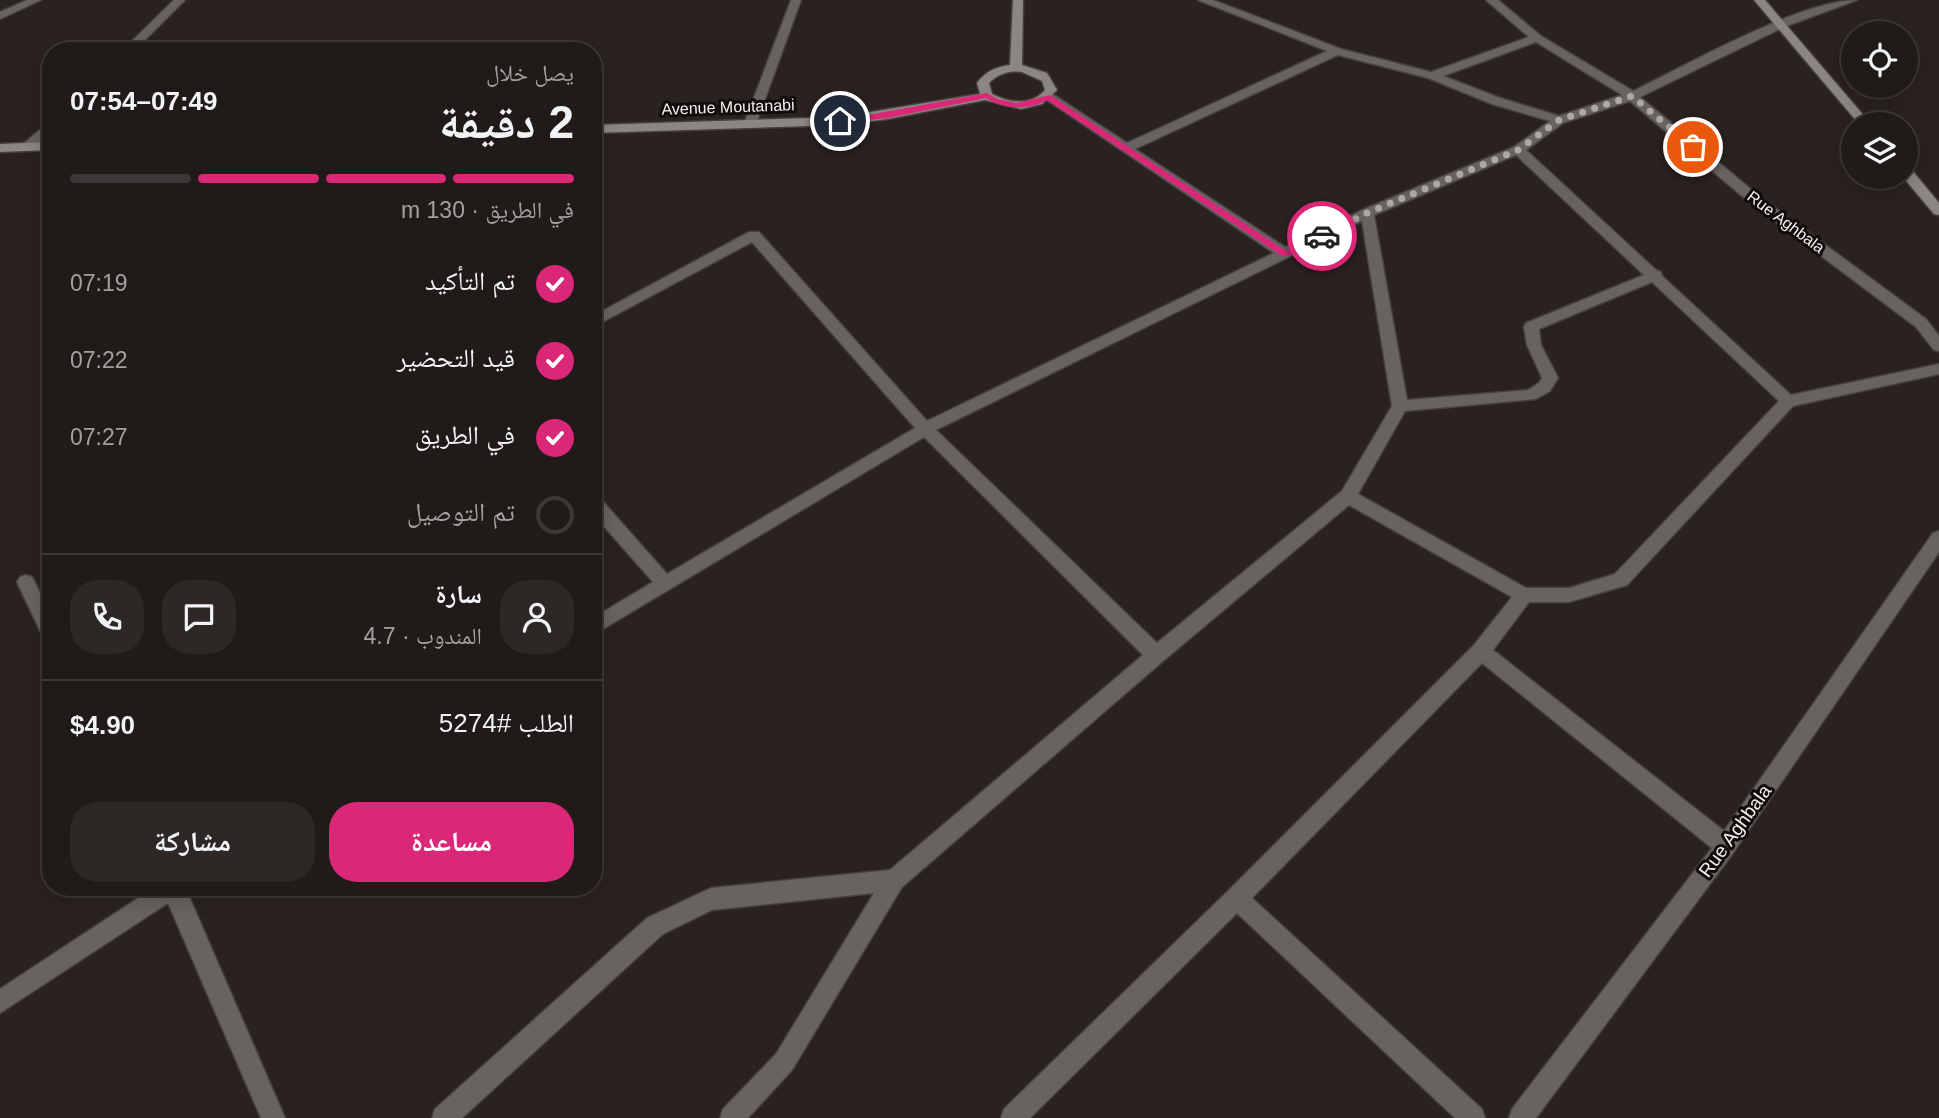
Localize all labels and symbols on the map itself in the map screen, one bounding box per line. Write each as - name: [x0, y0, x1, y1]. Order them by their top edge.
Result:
- pin: [810, 91, 870, 151]
- street label: Avenue Moutanabi: [661, 96, 795, 118]
- pin: [1663, 117, 1723, 177]
- street label: Rue Aghbala: [1744, 188, 1828, 256]
- courier: [1287, 201, 1357, 271]
- street label: Rue Aghbala: [1695, 780, 1776, 881]

